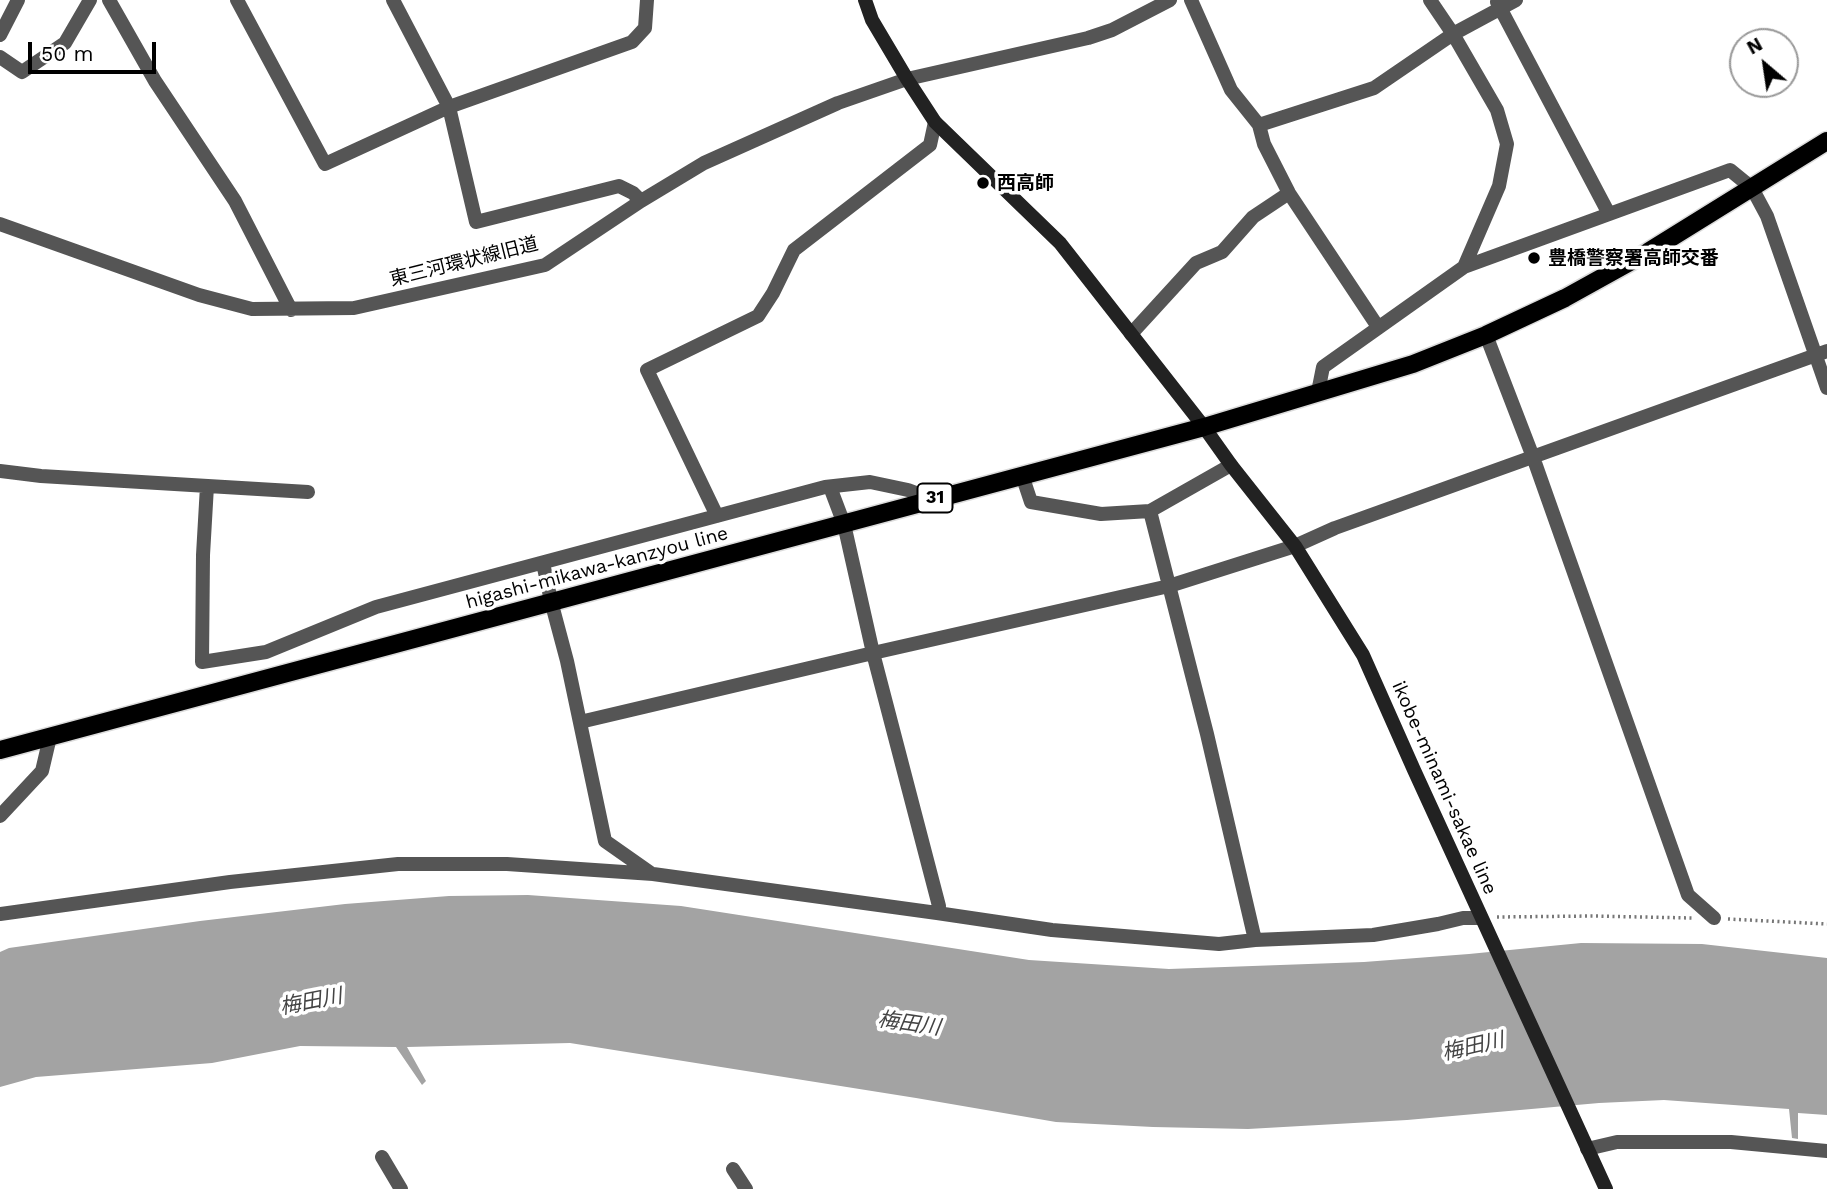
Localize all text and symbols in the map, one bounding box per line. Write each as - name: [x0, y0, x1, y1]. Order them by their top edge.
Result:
- scale bar: [32, 28, 159, 72]
- north arrow: [1729, 28, 1799, 98]
- text: N: [1743, 32, 1766, 59]
- text: 50 m: [41, 41, 93, 66]
- place label: 西高師: [997, 172, 1054, 194]
- marker: 西高師: [975, 175, 991, 191]
- street label: 東三河環状線旧道: [387, 233, 541, 291]
- place label: 豊橋警察署高師交番: [1548, 247, 1719, 269]
- marker: 豊橋警察署高師交番: [1526, 250, 1542, 266]
- road number: 31: [918, 484, 953, 512]
- street label: higashi-mikawa-kanzyou line: [463, 522, 731, 614]
- street label: ikobe-minami-sakae line: [1387, 678, 1501, 898]
- water label: 梅田川: [278, 984, 344, 1020]
- water label: 梅田川: [876, 1007, 942, 1041]
- water label: 梅田川: [1439, 1028, 1507, 1066]

